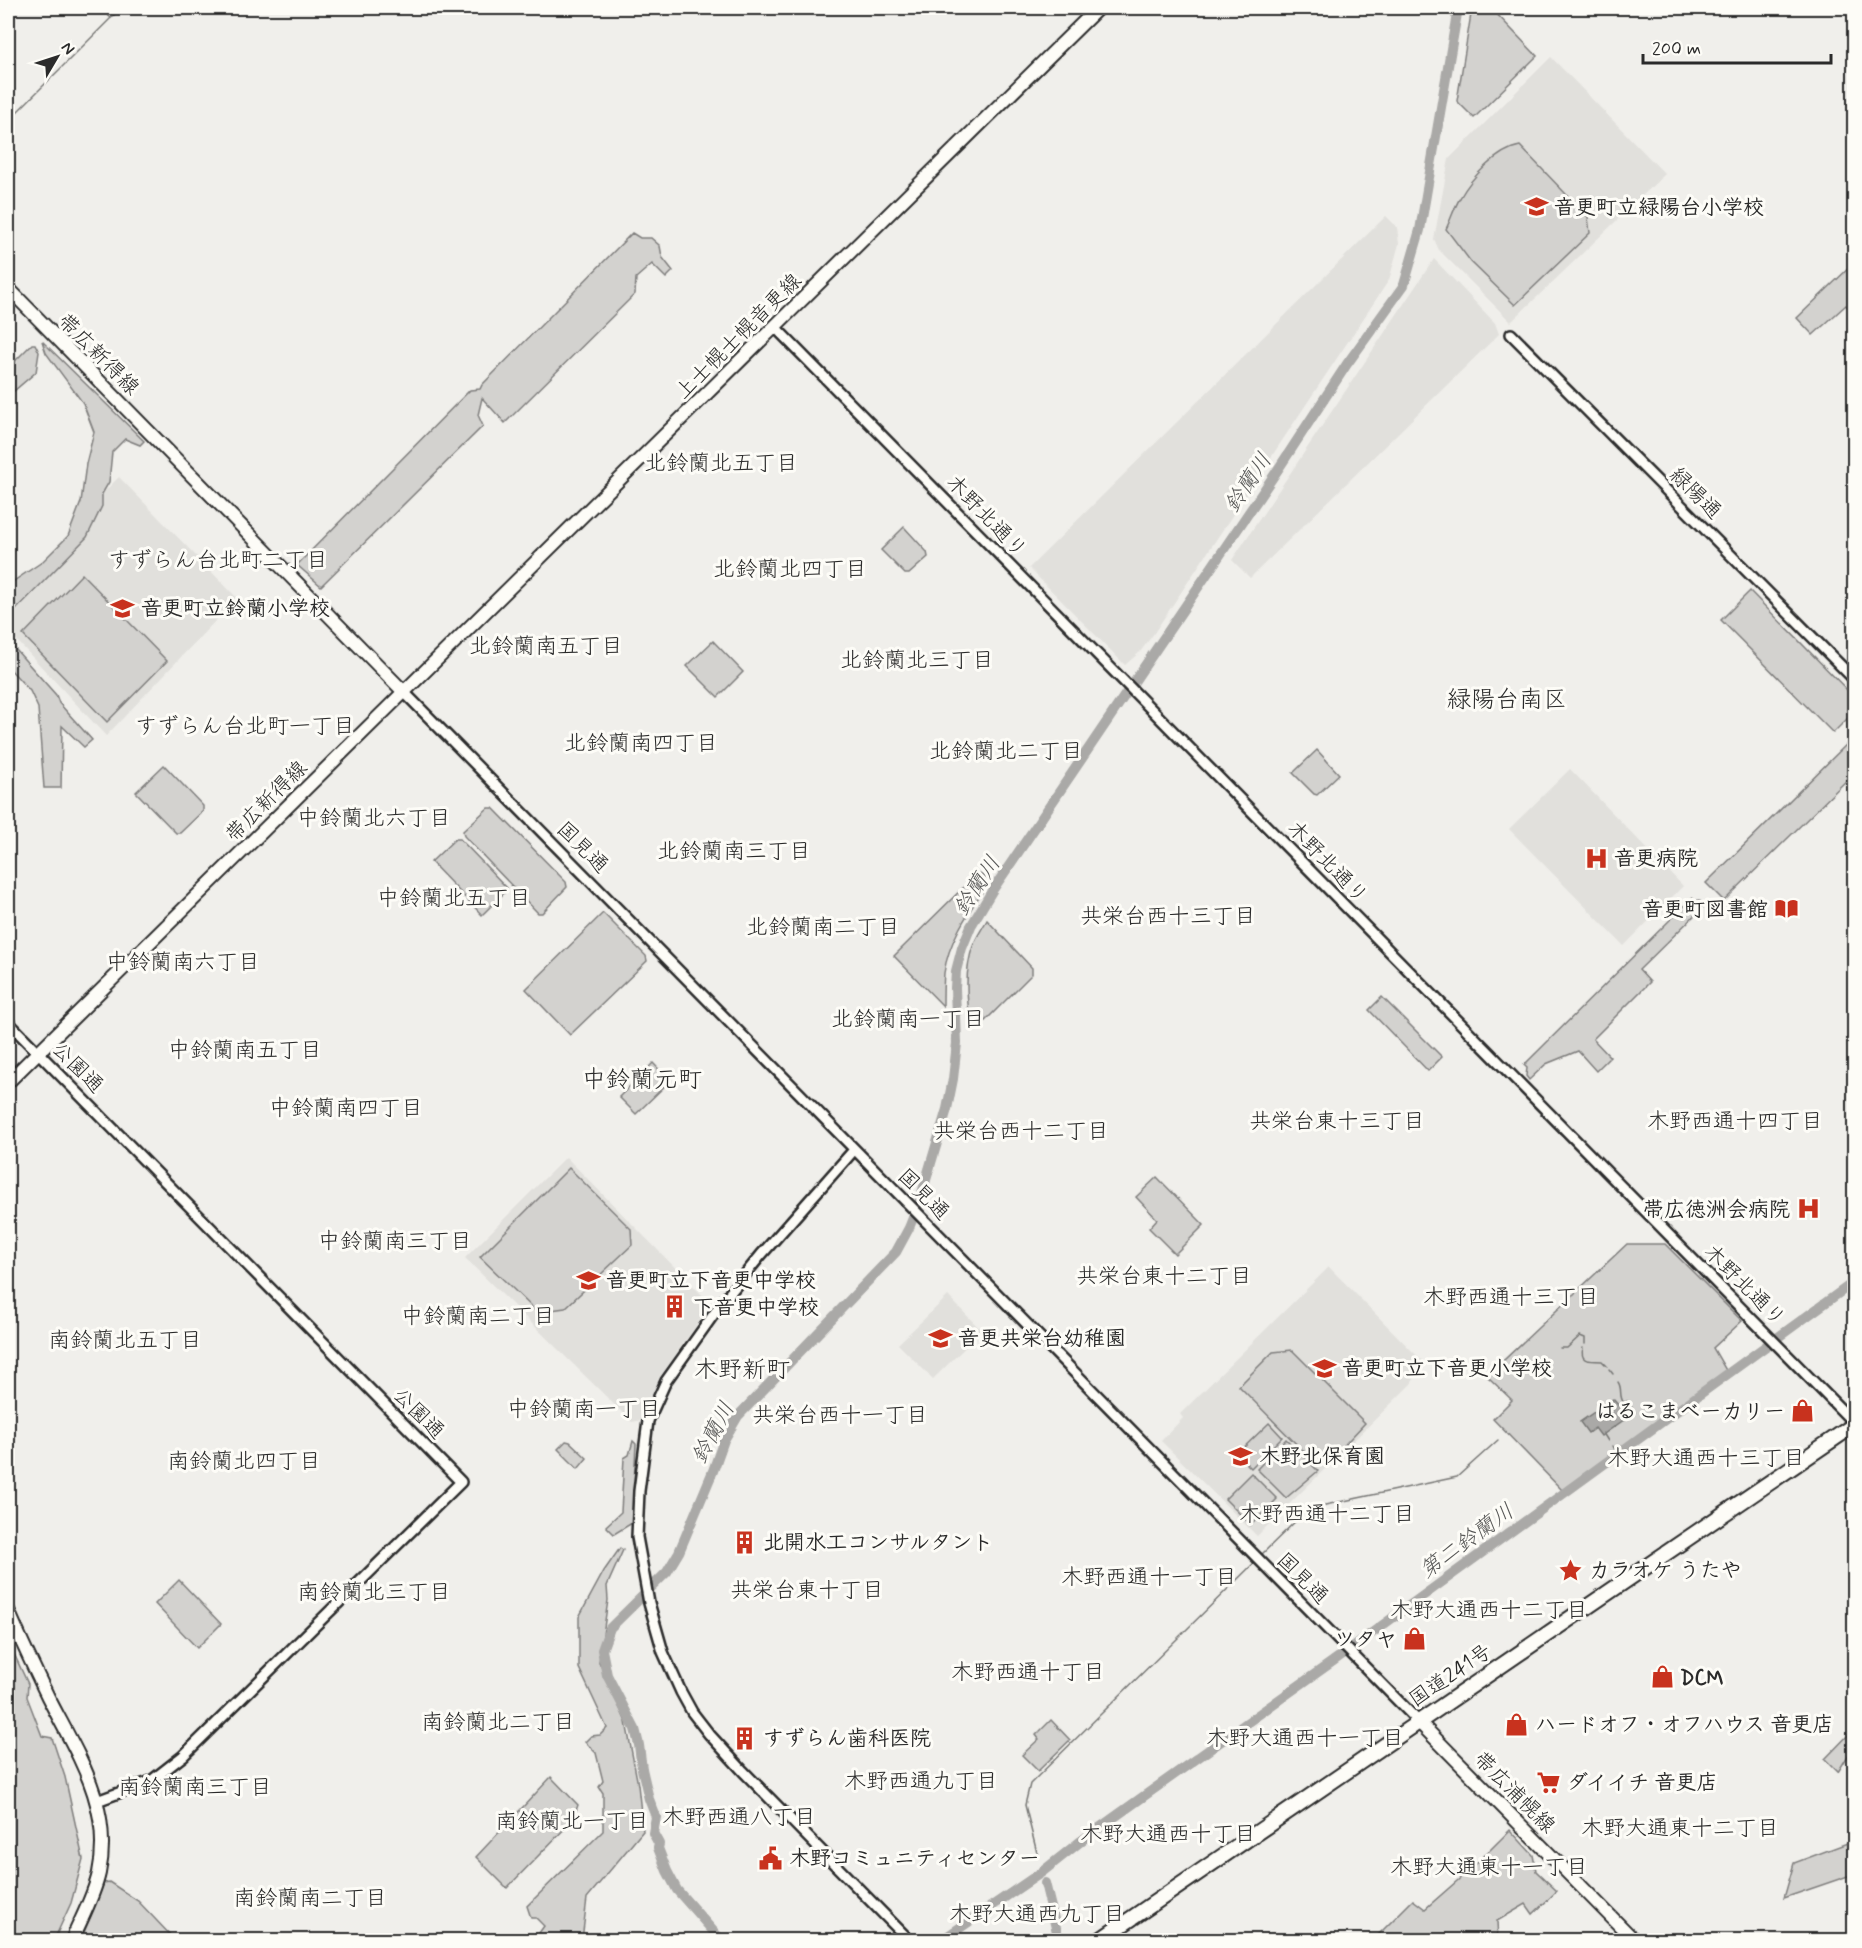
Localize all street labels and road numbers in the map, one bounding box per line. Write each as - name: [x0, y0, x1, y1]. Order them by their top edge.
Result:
- street label: 上士幌士幌音更線: [669, 267, 808, 406]
- street label: 帯広新得線: [51, 308, 145, 402]
- street label: 緑陽通: [1663, 462, 1727, 526]
- street label: 木野北通り: [940, 469, 1033, 564]
- street label: 帯広新得線: [220, 755, 314, 849]
- street label: 木野北通り: [1281, 815, 1374, 910]
- street label: 国見通: [550, 816, 614, 880]
- street label: 公園通: [45, 1036, 109, 1100]
- street label: 国見通: [891, 1163, 955, 1227]
- street label: 木野北通り: [1697, 1239, 1791, 1333]
- street label: 公園通: [386, 1382, 450, 1446]
- street label: 国見通: [1270, 1547, 1334, 1611]
- street label: 国道241号: [1404, 1638, 1497, 1714]
- street label: 帯広浦幌線: [1467, 1746, 1561, 1840]

